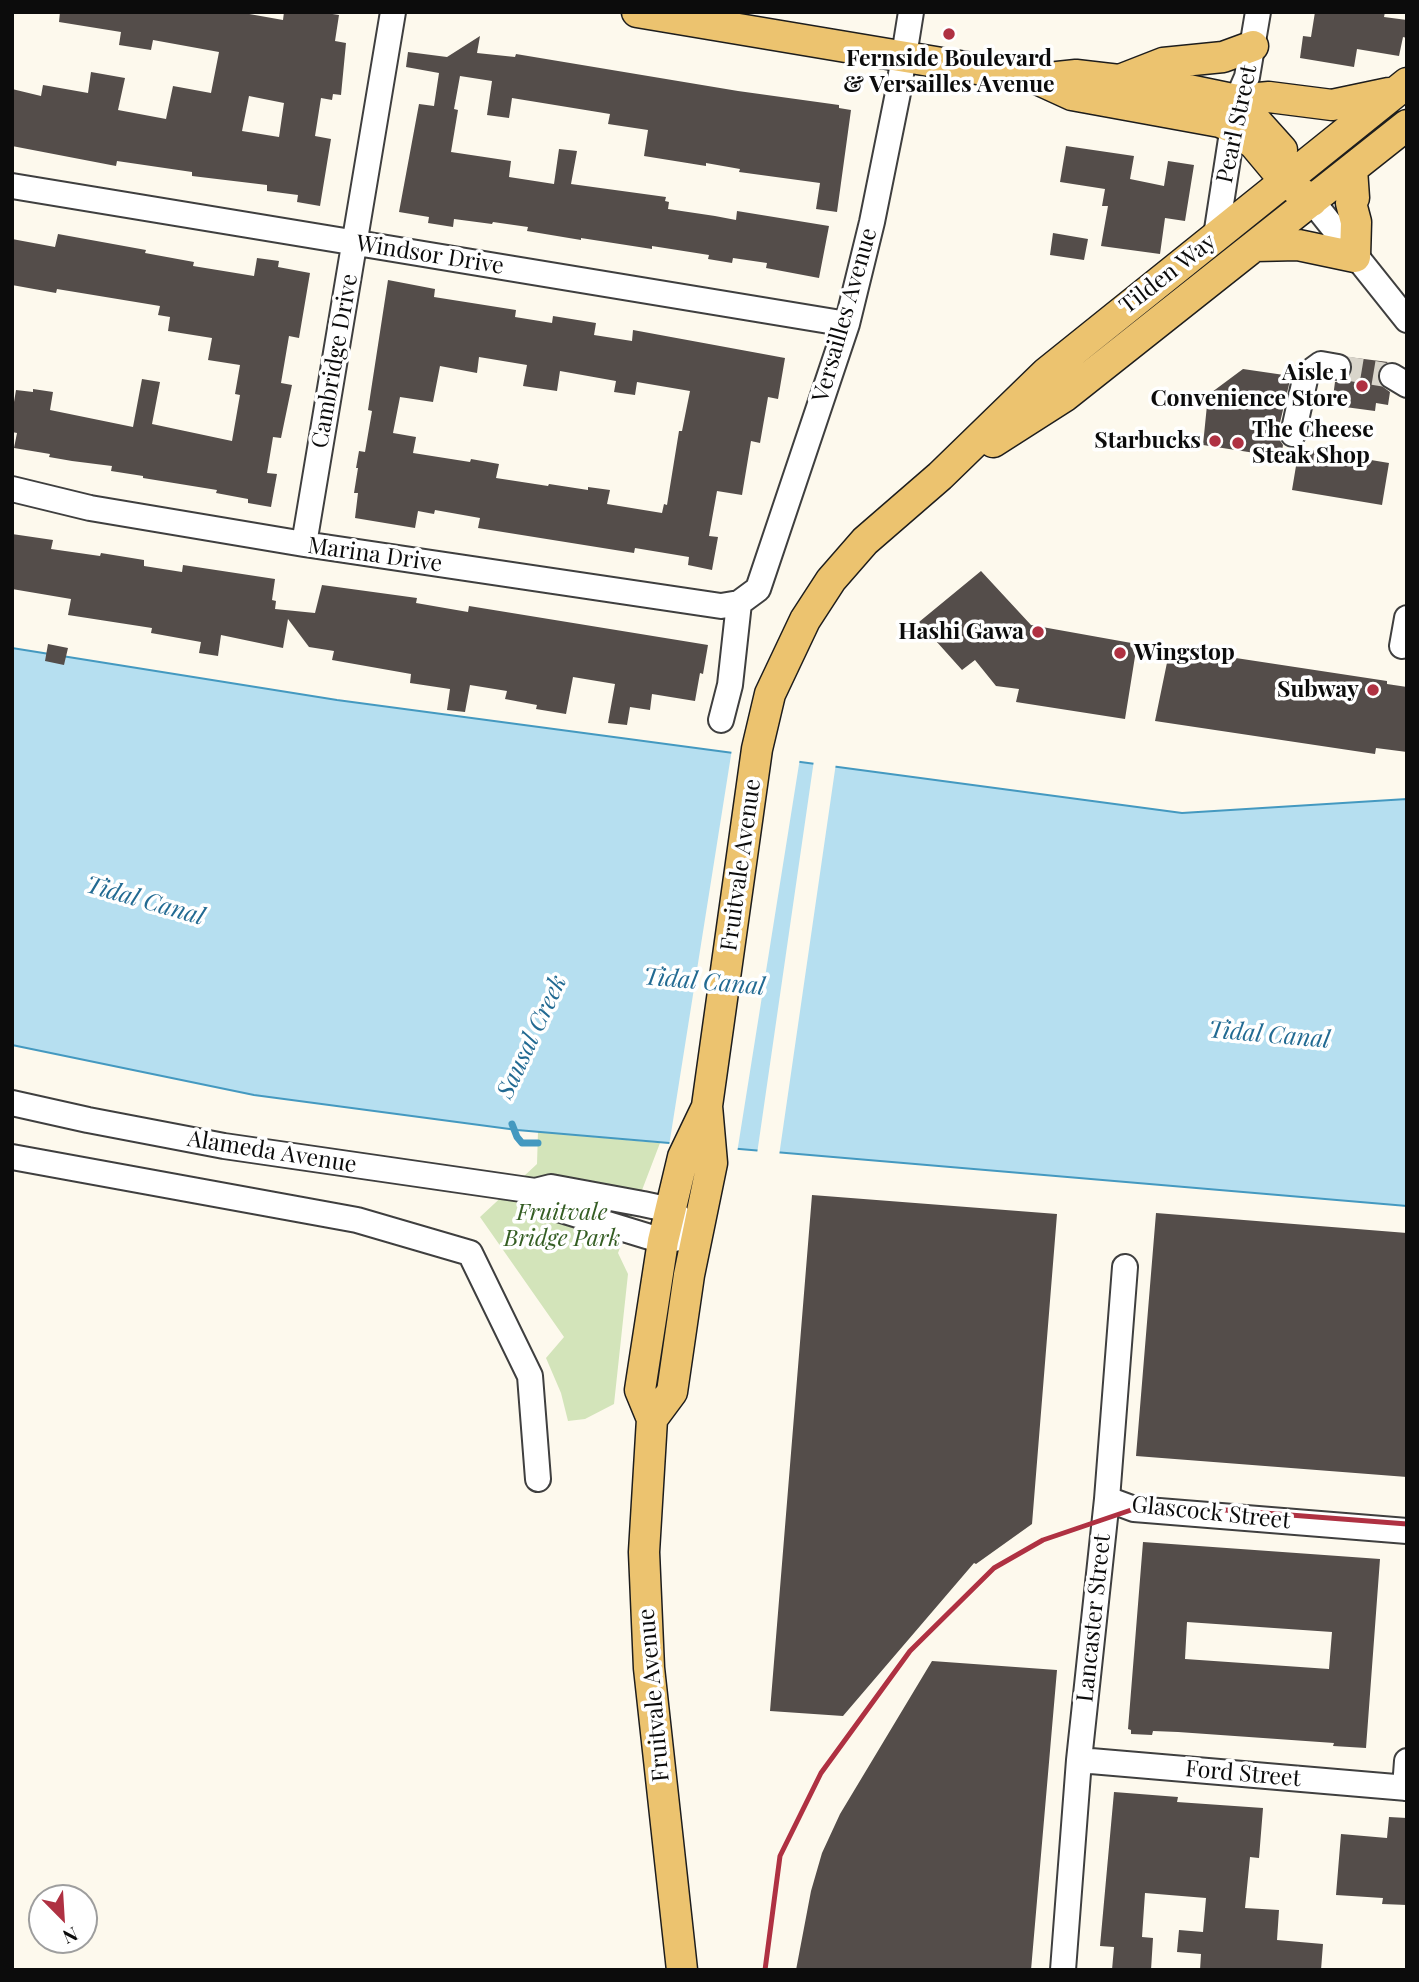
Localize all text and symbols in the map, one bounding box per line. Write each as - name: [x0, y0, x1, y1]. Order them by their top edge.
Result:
- marker: Fernside Boulevard & Versailles Avenue: [941, 26, 957, 42]
- place label: Fernside Boulevard & Versailles Avenue: [843, 45, 1055, 99]
- street label: Pearl Street: [1211, 62, 1263, 186]
- street label: Versailles Avenue: [807, 225, 883, 405]
- street label: Tilden Way: [1114, 228, 1222, 320]
- street label: Windsor Drive: [354, 230, 506, 280]
- street label: Cambridge Drive: [306, 272, 364, 450]
- place label: Aisle 1 Convenience Store: [1150, 359, 1348, 413]
- marker: Aisle 1 Convenience Store: [1354, 378, 1370, 394]
- place label: The Cheese Steak Shop: [1252, 416, 1374, 470]
- place label: Starbucks: [1094, 427, 1201, 455]
- marker: Starbucks: [1207, 433, 1223, 449]
- marker: The Cheese Steak Shop: [1230, 435, 1246, 451]
- street label: Marina Drive: [306, 532, 444, 578]
- place label: Hashi Gawa: [898, 618, 1024, 646]
- marker: Hashi Gawa: [1030, 624, 1046, 640]
- place label: Wingstop: [1134, 639, 1235, 667]
- marker: Wingstop: [1112, 645, 1128, 661]
- place label: Subway: [1277, 676, 1359, 704]
- marker: Subway: [1365, 682, 1381, 698]
- street label: Fruitvale Avenue: [715, 777, 767, 953]
- water label: Tidal Canal: [82, 870, 208, 932]
- water label: Tidal Canal: [642, 962, 766, 1002]
- water label: Sausal Creek: [491, 971, 573, 1103]
- water label: Tidal Canal: [1207, 1015, 1331, 1055]
- street label: Alameda Avenue: [185, 1125, 359, 1179]
- park label: Fruitvale Bridge Park: [504, 1199, 620, 1253]
- street label: Glascock Street: [1130, 1491, 1292, 1535]
- street label: Lancaster Street: [1071, 1532, 1117, 1704]
- street label: Fruitvale Avenue: [633, 1607, 675, 1783]
- street label: Ford Street: [1184, 1755, 1302, 1793]
- north arrow: [28, 1884, 98, 1954]
- text: N: [59, 1922, 82, 1951]

